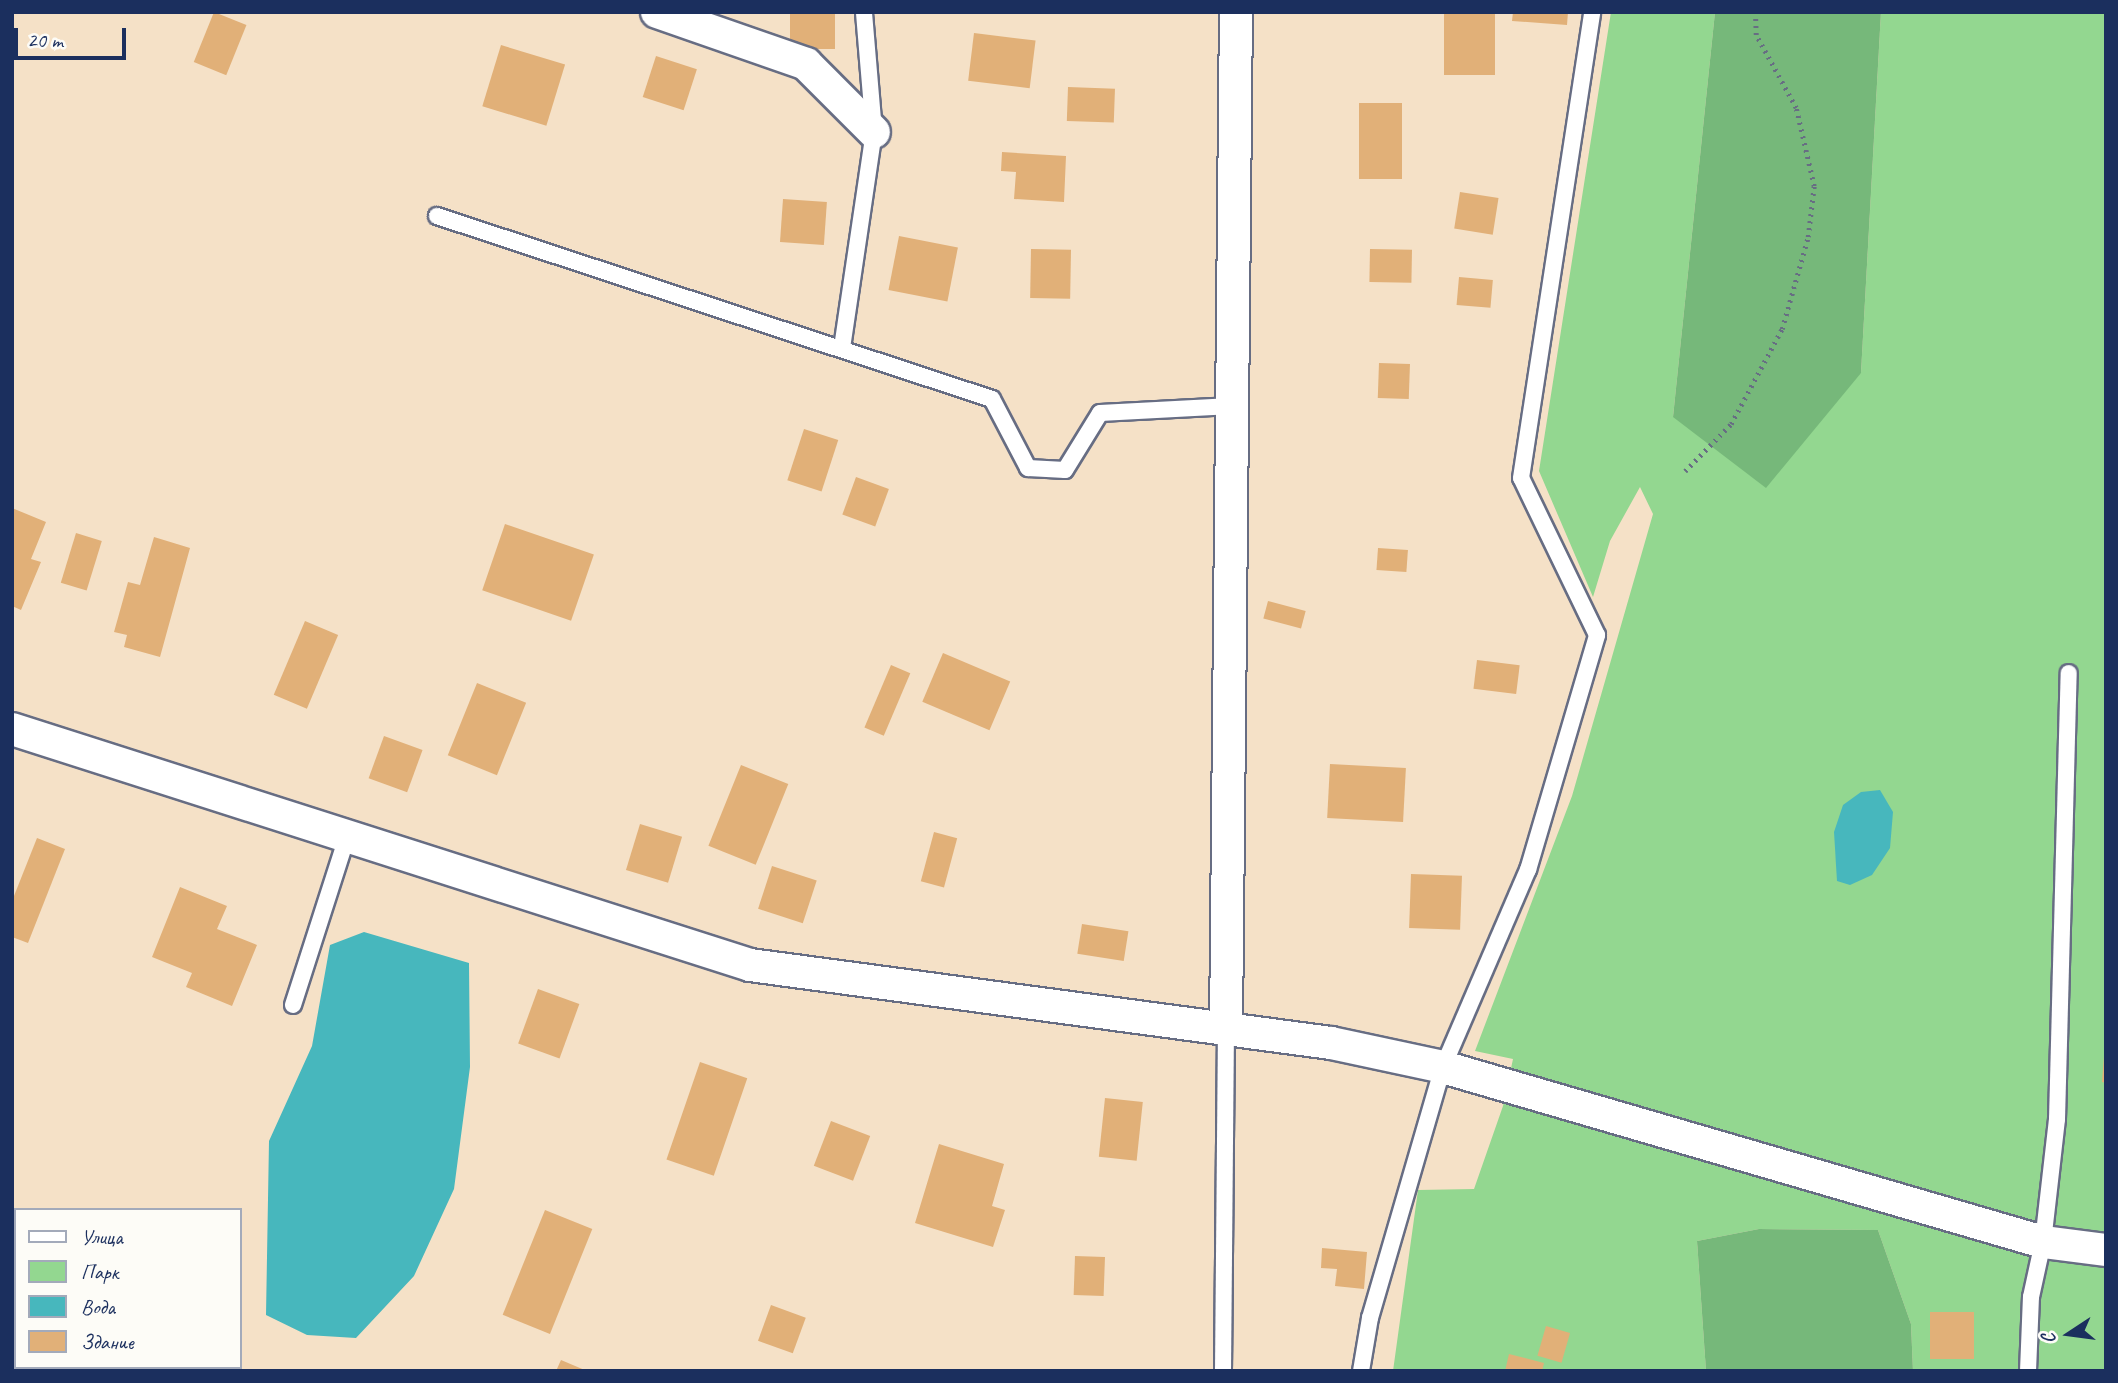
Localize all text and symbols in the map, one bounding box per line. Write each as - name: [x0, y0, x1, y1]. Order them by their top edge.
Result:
- scale bar: [18, 14, 130, 58]
- text: 20 m: [27, 27, 63, 53]
- legend: [14, 1208, 242, 1369]
- text: Улица: [81, 1224, 123, 1250]
- text: Парк: [81, 1259, 118, 1285]
- text: Вода: [81, 1294, 115, 1320]
- north arrow: [2034, 1299, 2104, 1369]
- text: Здание: [81, 1329, 134, 1355]
- text: С: [2036, 1331, 2061, 1346]

